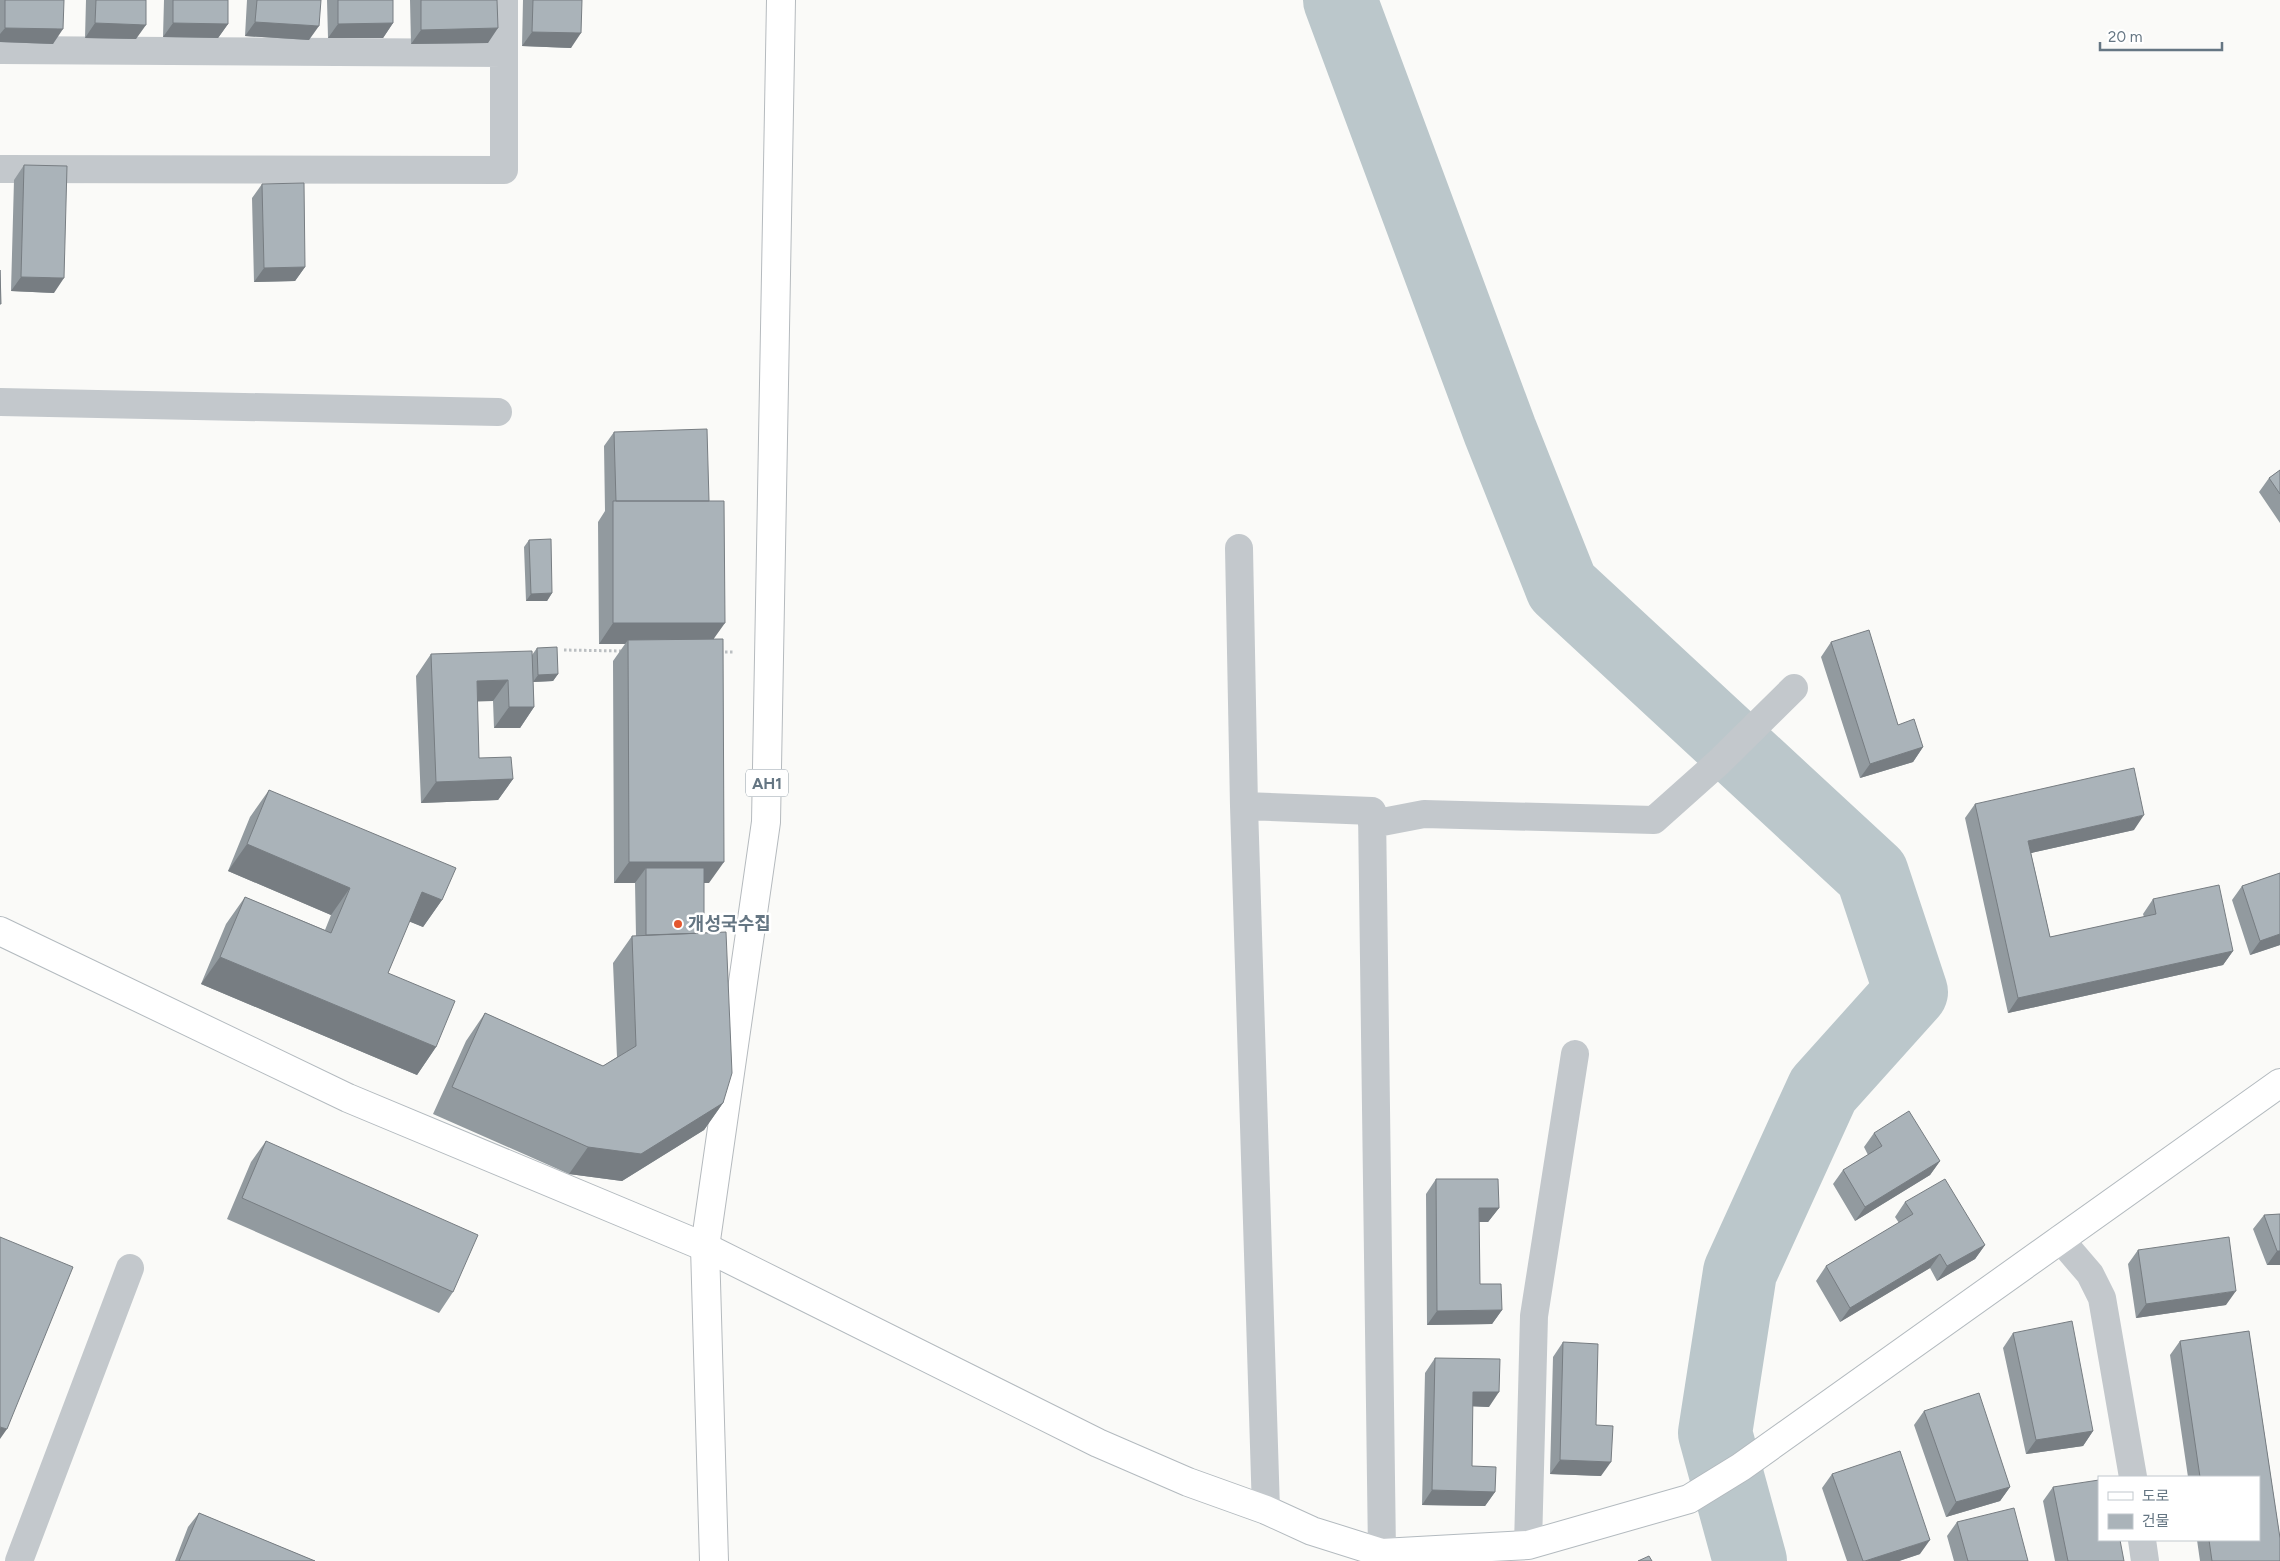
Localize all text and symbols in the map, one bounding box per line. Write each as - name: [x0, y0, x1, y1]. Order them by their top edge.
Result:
- scale bar: [2100, 20, 2222, 52]
- text: 20 m: [2108, 28, 2142, 46]
- road number: AH1: [746, 770, 788, 796]
- place label: 개성국수집: [688, 913, 771, 935]
- marker: 개성국수집: [672, 918, 684, 930]
- legend: [2098, 1476, 2260, 1541]
- text: 도로: [2142, 1487, 2170, 1505]
- text: 건물: [2142, 1512, 2170, 1530]

